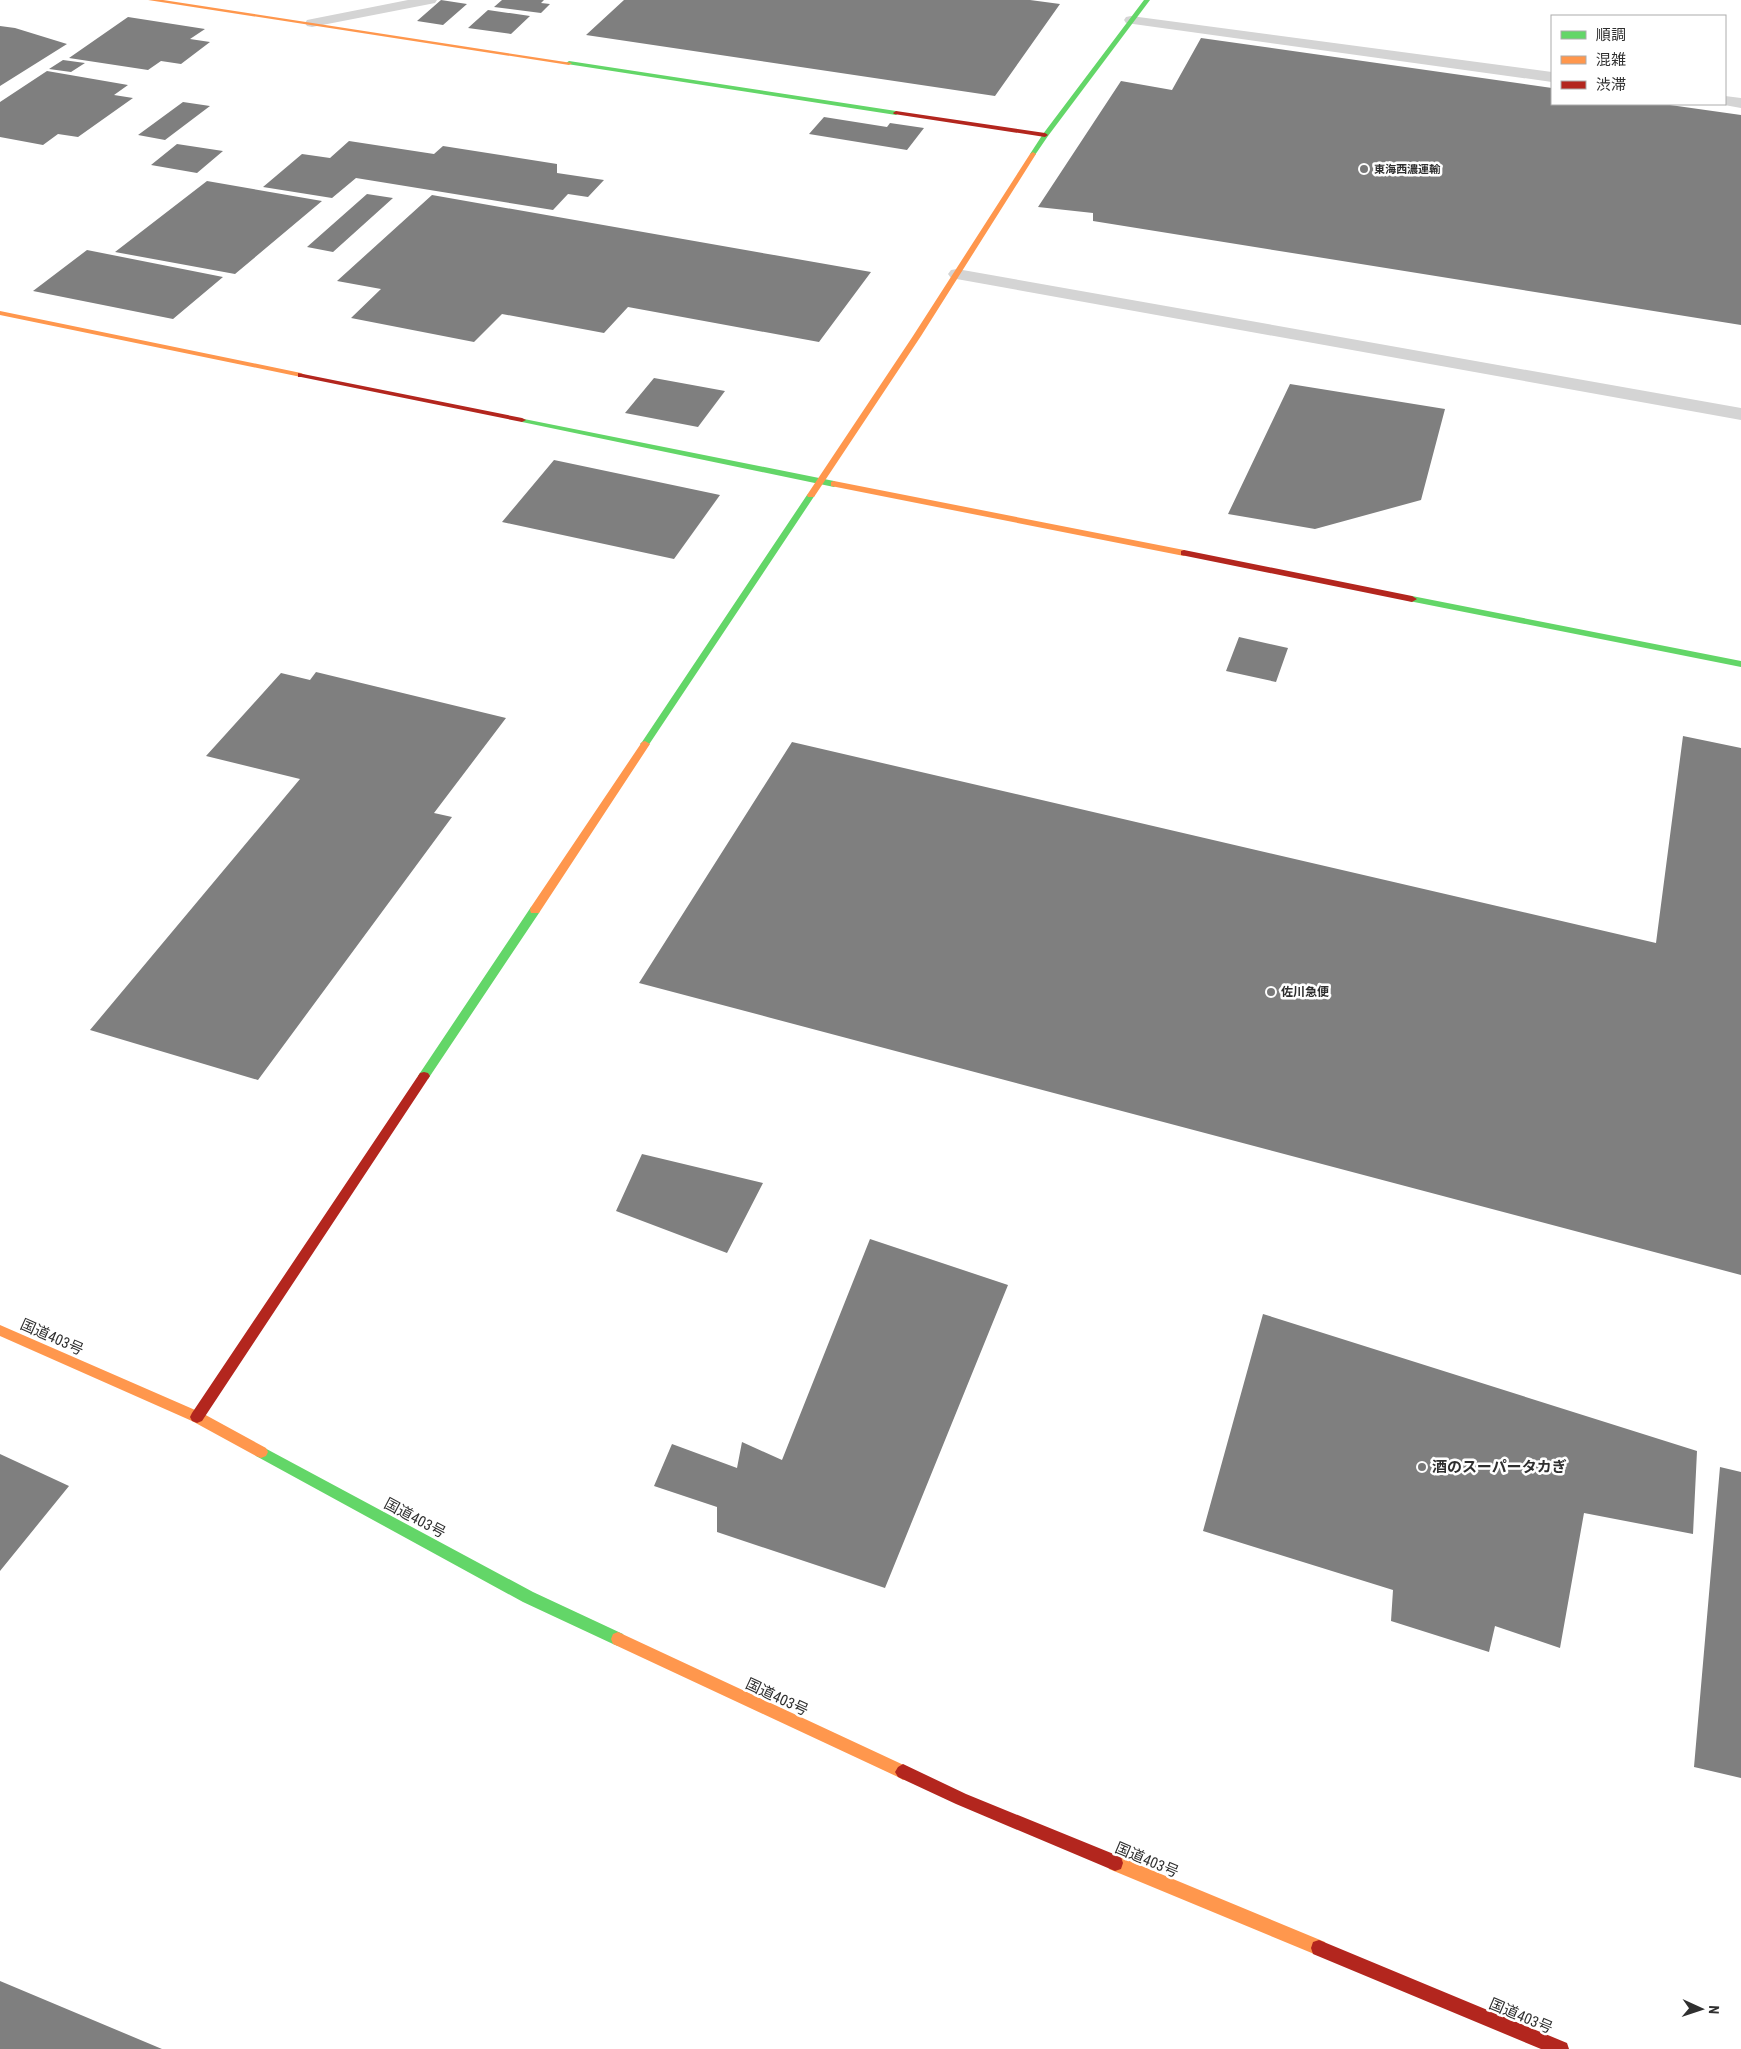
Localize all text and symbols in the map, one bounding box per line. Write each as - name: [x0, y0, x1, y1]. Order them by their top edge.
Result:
- legend: [1551, 15, 1726, 105]
- text: 順調: [1596, 26, 1626, 44]
- text: 混雑: [1596, 51, 1626, 69]
- text: 渋滞: [1596, 76, 1626, 94]
- marker: 東海西濃運輸: [1358, 163, 1370, 175]
- place label: 東海西濃運輸: [1374, 163, 1441, 176]
- place label: 佐川急便: [1281, 985, 1329, 999]
- marker: 佐川急便: [1265, 986, 1277, 998]
- street label: 国道403号: [18, 1315, 86, 1359]
- place label: 酒のスーパータカぎ: [1432, 1458, 1567, 1476]
- marker: 酒のスーパータカぎ: [1416, 1461, 1428, 1473]
- street label: 国道403号: [381, 1494, 449, 1542]
- street label: 国道403号: [743, 1675, 811, 1719]
- street label: 国道403号: [1113, 1839, 1181, 1881]
- north arrow: [1676, 1984, 1726, 2034]
- street label: 国道403号: [1487, 1995, 1555, 2037]
- text: N: [1706, 2005, 1722, 2014]

